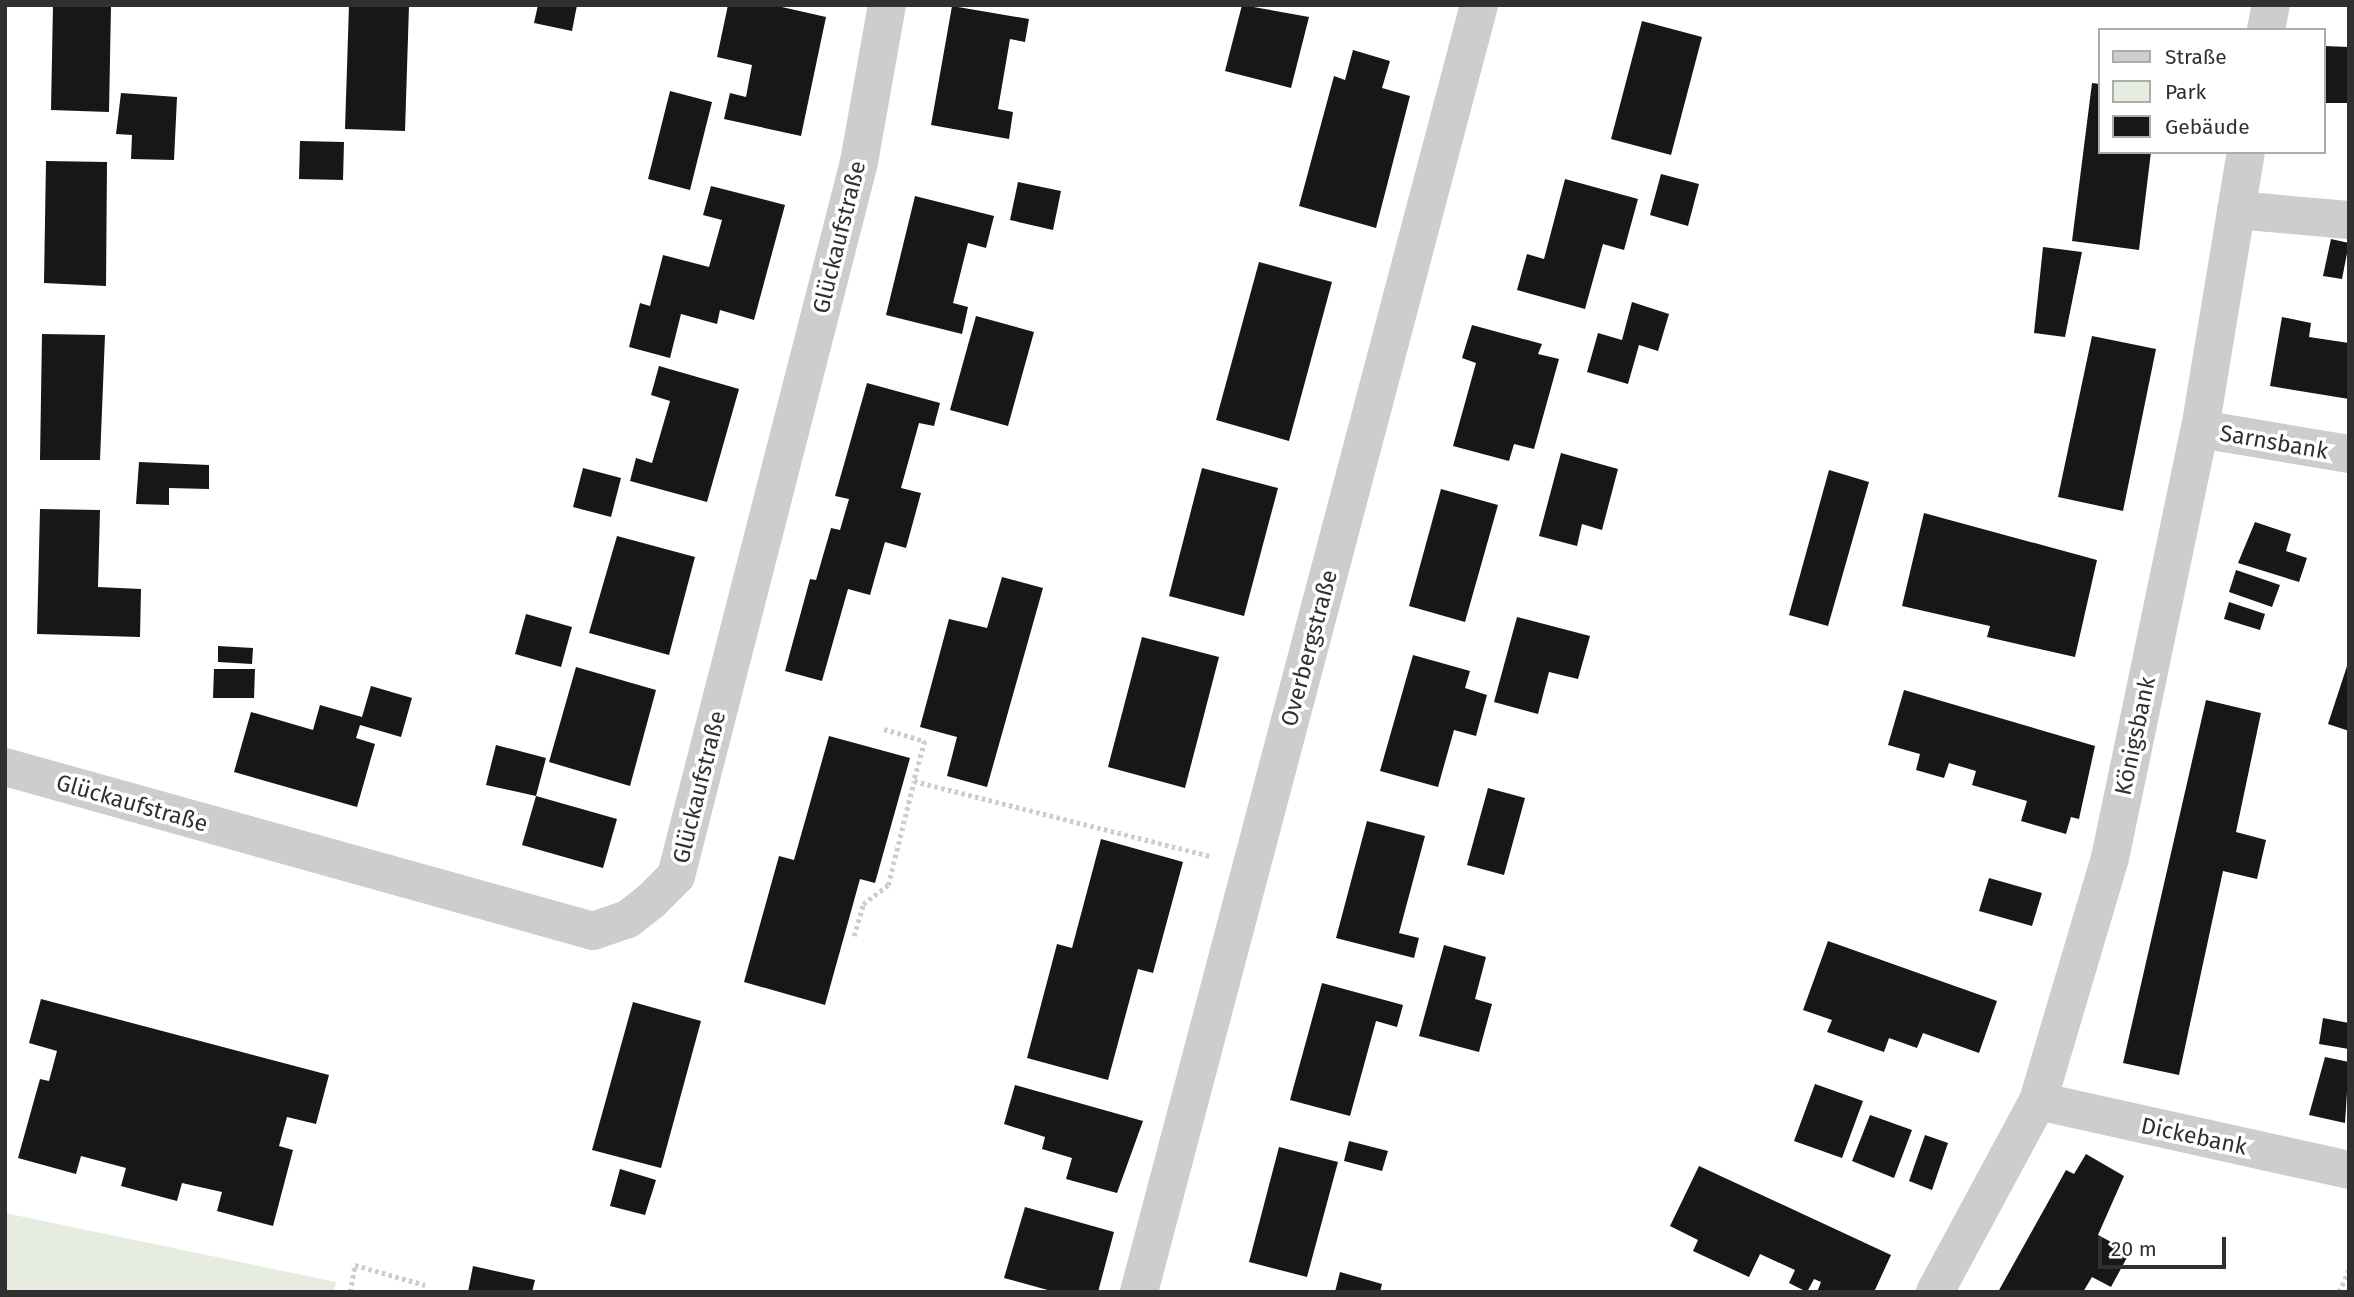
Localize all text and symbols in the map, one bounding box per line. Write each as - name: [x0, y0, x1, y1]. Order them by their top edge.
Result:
- legend: [2098, 28, 2326, 154]
- text: Straße: [2165, 44, 2227, 70]
- text: Park: [2165, 79, 2206, 105]
- text: Gebäude: [2165, 114, 2250, 140]
- street label: Glückaufstraße: [807, 158, 871, 316]
- street label: Sarnsbank: [2218, 419, 2330, 465]
- street label: Overbergstraße: [1275, 567, 1343, 729]
- street label: Königsbank: [2109, 674, 2161, 798]
- street label: Glückaufstraße: [667, 708, 731, 866]
- street label: Glückaufstraße: [53, 768, 211, 838]
- street label: Dickebank: [2139, 1111, 2249, 1161]
- scale bar: [2102, 1224, 2230, 1268]
- text: 20 m: [2111, 1236, 2157, 1262]

